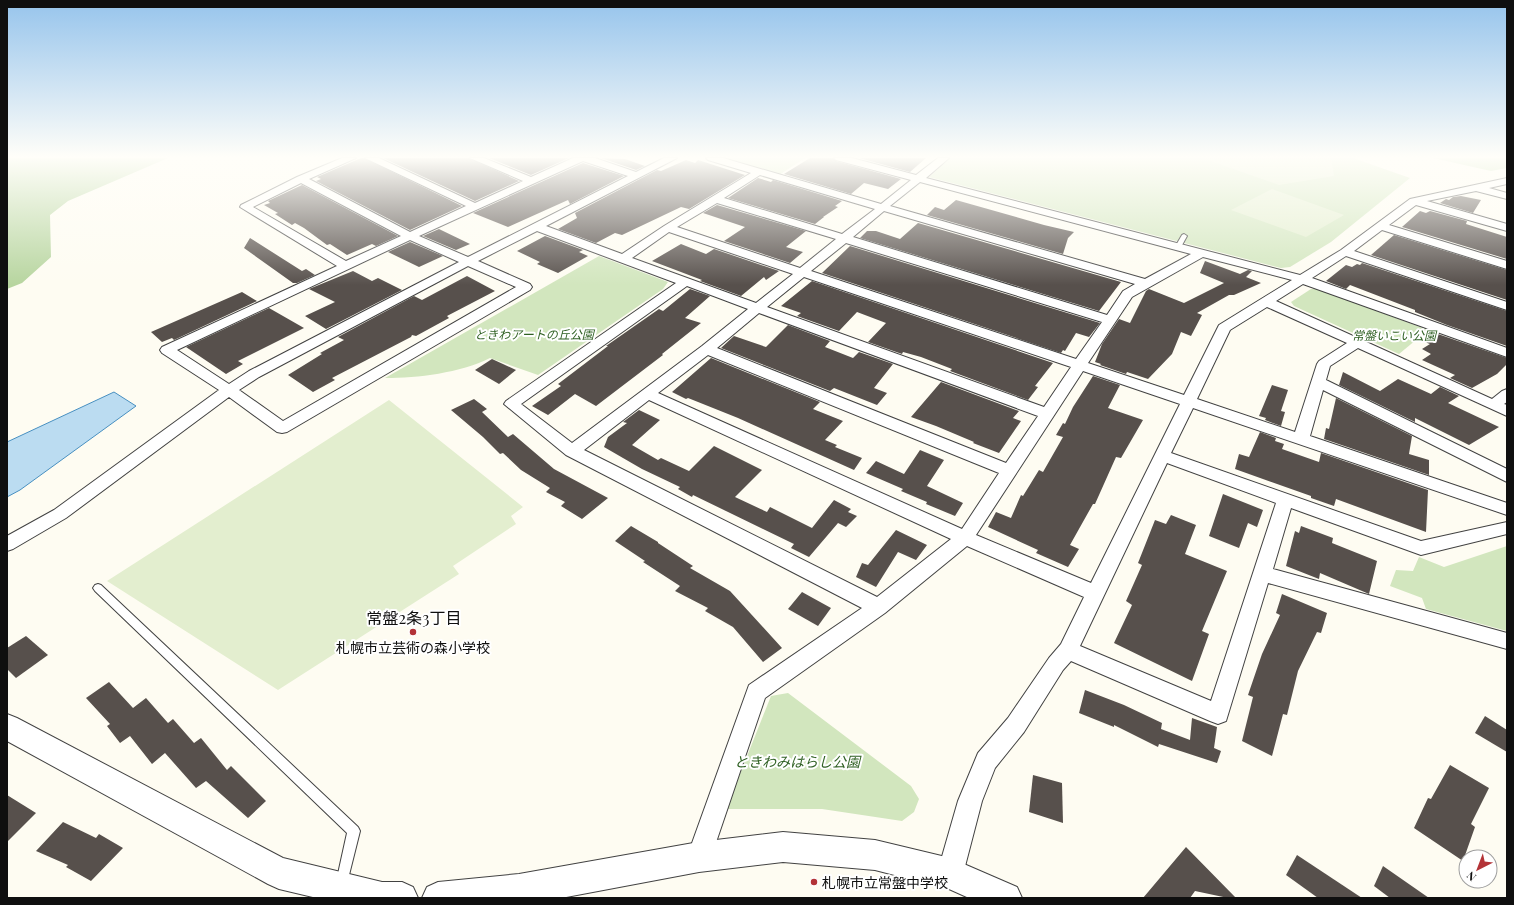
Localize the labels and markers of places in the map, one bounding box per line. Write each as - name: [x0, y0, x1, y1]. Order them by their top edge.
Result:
- marker: 札幌市立芸術の森小学校: [408, 627, 418, 637]
- place label: 札幌市立芸術の森小学校: [336, 638, 490, 657]
- place label: 札幌市立常盤中学校: [822, 873, 948, 892]
- marker: 札幌市立常盤中学校: [809, 877, 819, 887]

